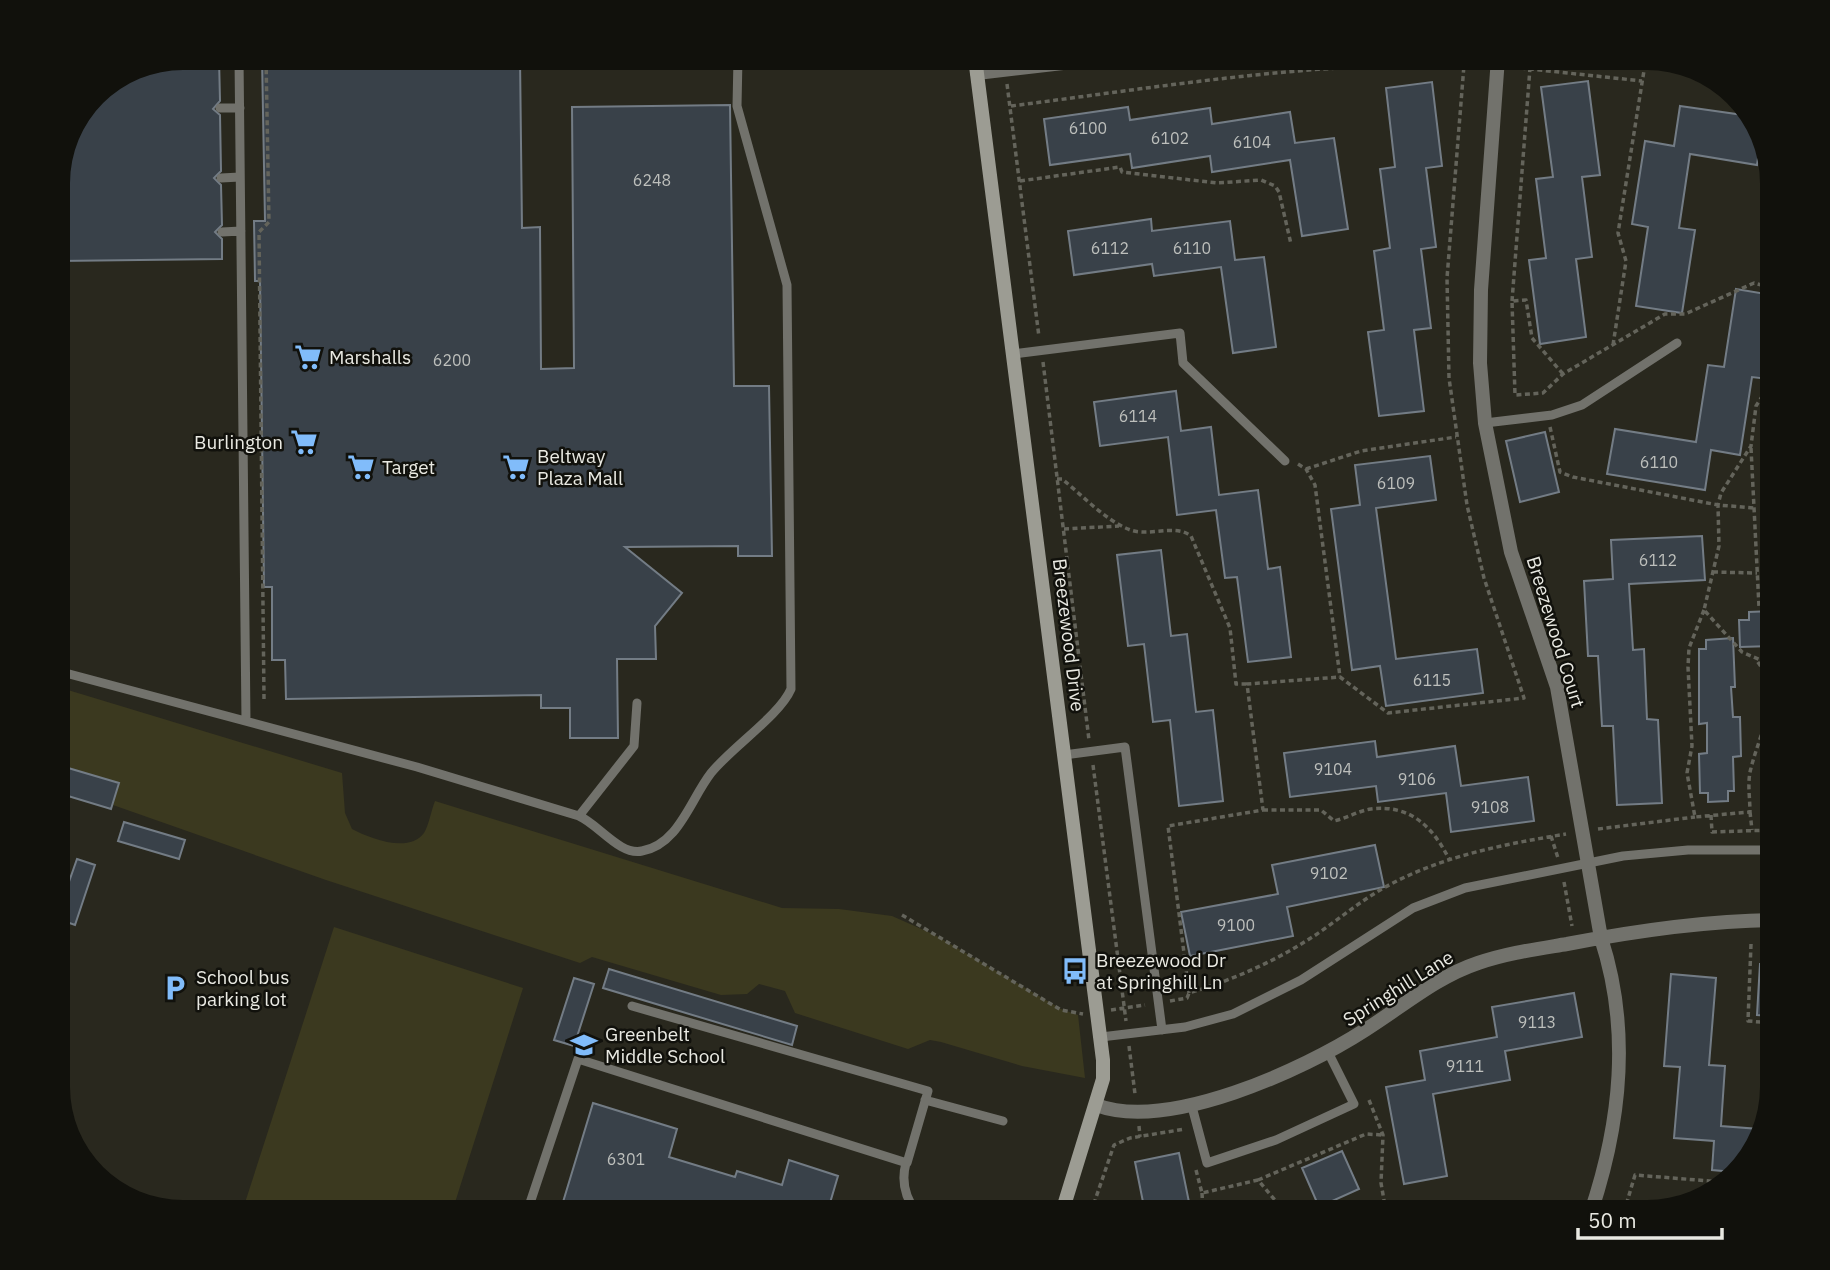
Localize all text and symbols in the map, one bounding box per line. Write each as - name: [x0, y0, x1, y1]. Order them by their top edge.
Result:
- house number: 6100: [1069, 118, 1107, 138]
- house number: 6102: [1151, 128, 1189, 148]
- house number: 6104: [1233, 132, 1271, 152]
- house number: 6248: [633, 170, 671, 190]
- house number: 6112: [1091, 238, 1129, 258]
- house number: 6110: [1173, 238, 1211, 258]
- supermarket icon: Marshalls: [293, 342, 323, 372]
- place label: Marshalls: [329, 345, 411, 369]
- house number: 6200: [433, 350, 471, 370]
- house number: 6114: [1119, 406, 1157, 426]
- supermarket icon: Burlington: [289, 427, 319, 457]
- place label: Burlington: [194, 430, 283, 454]
- place label: Beltway Plaza Mall: [537, 444, 623, 490]
- supermarket icon: Target: [346, 452, 376, 482]
- supermarket icon: Beltway Plaza Mall: [501, 452, 531, 482]
- house number: 6110: [1640, 452, 1678, 472]
- place label: Target: [382, 455, 435, 479]
- house number: 6109: [1377, 473, 1415, 493]
- house number: 6112: [1639, 550, 1677, 570]
- street label: Breezewood Court: [1522, 553, 1590, 711]
- street label: Breezewood Drive: [1048, 557, 1090, 713]
- house number: 6115: [1413, 670, 1451, 690]
- house number: 9104: [1314, 759, 1352, 779]
- house number: 9106: [1398, 769, 1436, 789]
- house number: 9108: [1471, 797, 1509, 817]
- house number: 9102: [1310, 863, 1348, 883]
- house number: 9100: [1217, 915, 1255, 935]
- street label: Springhill Lane: [1338, 945, 1458, 1031]
- place label: Breezewood Dr at Springhill Ln: [1096, 948, 1226, 994]
- bus stop icon: Breezewood Dr at Springhill Ln: [1060, 956, 1090, 986]
- place label: School bus parking lot: [196, 965, 289, 1011]
- parking icon: School bus parking lot: [160, 973, 190, 1003]
- house number: 9113: [1518, 1012, 1556, 1032]
- place label: Greenbelt Middle School: [605, 1022, 725, 1068]
- school or university icon: Greenbelt Middle School: [569, 1030, 599, 1060]
- house number: 9111: [1446, 1056, 1484, 1076]
- house number: 6301: [607, 1149, 645, 1169]
- scale bar: [1578, 1196, 1722, 1240]
- text: 50 m: [1588, 1206, 1637, 1234]

